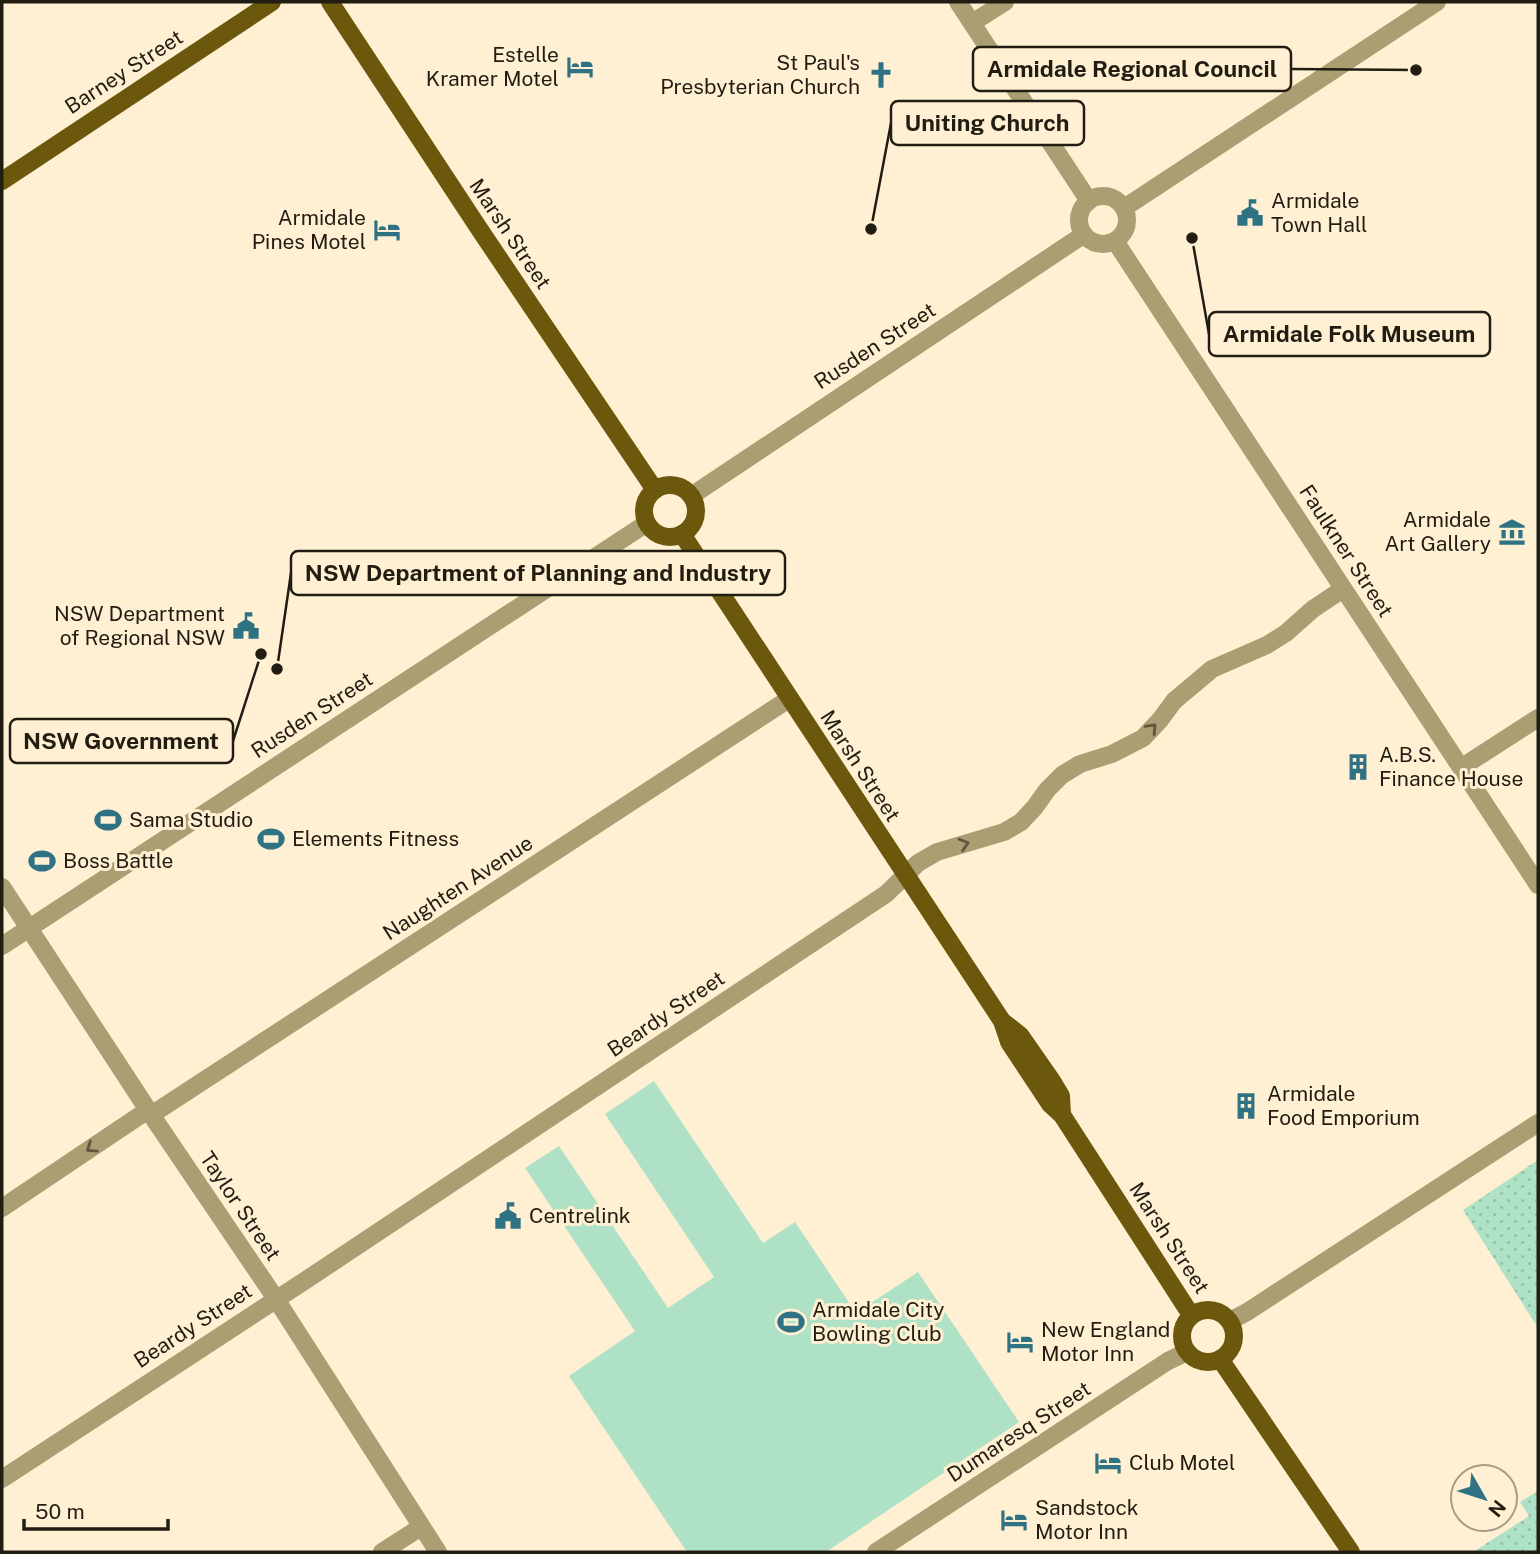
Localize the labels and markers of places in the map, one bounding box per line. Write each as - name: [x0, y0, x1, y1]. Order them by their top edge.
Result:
- place label: Estelle Kramer Motel: [426, 42, 559, 91]
- callout: Armidale Regional Council: [973, 47, 1291, 91]
- place label: St Paul's Presbyterian Church: [660, 50, 860, 99]
- hotel icon: Estelle Kramer Motel: [565, 52, 595, 82]
- church icon: St Paul's Presbyterian Church: [866, 60, 896, 90]
- callout: Uniting Church: [891, 101, 1084, 145]
- place label: Armidale Town Hall: [1271, 188, 1367, 237]
- public building icon: Armidale Town Hall: [1235, 198, 1265, 228]
- place label: Armidale Pines Motel: [252, 205, 366, 254]
- hotel icon: Armidale Pines Motel: [372, 215, 402, 245]
- callout: Armidale Folk Museum: [1209, 312, 1490, 356]
- place label: Armidale Art Gallery: [1384, 507, 1491, 556]
- museum icon: Armidale Art Gallery: [1497, 517, 1527, 547]
- callout: NSW Department of Planning and Industry: [291, 551, 785, 595]
- place label: NSW Department of Regional NSW: [54, 601, 225, 650]
- public building icon: NSW Department of Regional NSW: [231, 611, 261, 641]
- callout: NSW Government: [10, 719, 233, 763]
- place label: A.B.S. Finance House: [1379, 742, 1523, 791]
- building icon: A.B.S. Finance House: [1343, 752, 1373, 782]
- sports icon: Sama Studio: [93, 805, 123, 835]
- place label: Sama Studio: [129, 807, 253, 832]
- sports icon: Elements Fitness: [256, 824, 286, 854]
- place label: Elements Fitness: [292, 826, 459, 851]
- sports icon: Boss Battle: [27, 846, 57, 876]
- place label: Boss Battle: [63, 848, 173, 873]
- place label: Armidale Food Emporium: [1267, 1081, 1420, 1130]
- building icon: Armidale Food Emporium: [1231, 1091, 1261, 1121]
- public building icon: Centrelink: [493, 1201, 523, 1231]
- place label: Centrelink: [529, 1203, 631, 1228]
- place label: Armidale City Bowling Club: [812, 1297, 944, 1346]
- sports icon: Armidale City Bowling Club: [776, 1307, 806, 1337]
- place label: New England Motor Inn: [1041, 1317, 1170, 1366]
- hotel icon: New England Motor Inn: [1005, 1327, 1035, 1357]
- hotel icon: Club Motel: [1093, 1448, 1123, 1478]
- place label: Club Motel: [1129, 1450, 1235, 1475]
- place label: Sandstock Motor Inn: [1035, 1495, 1139, 1544]
- hotel icon: Sandstock Motor Inn: [999, 1505, 1029, 1535]

